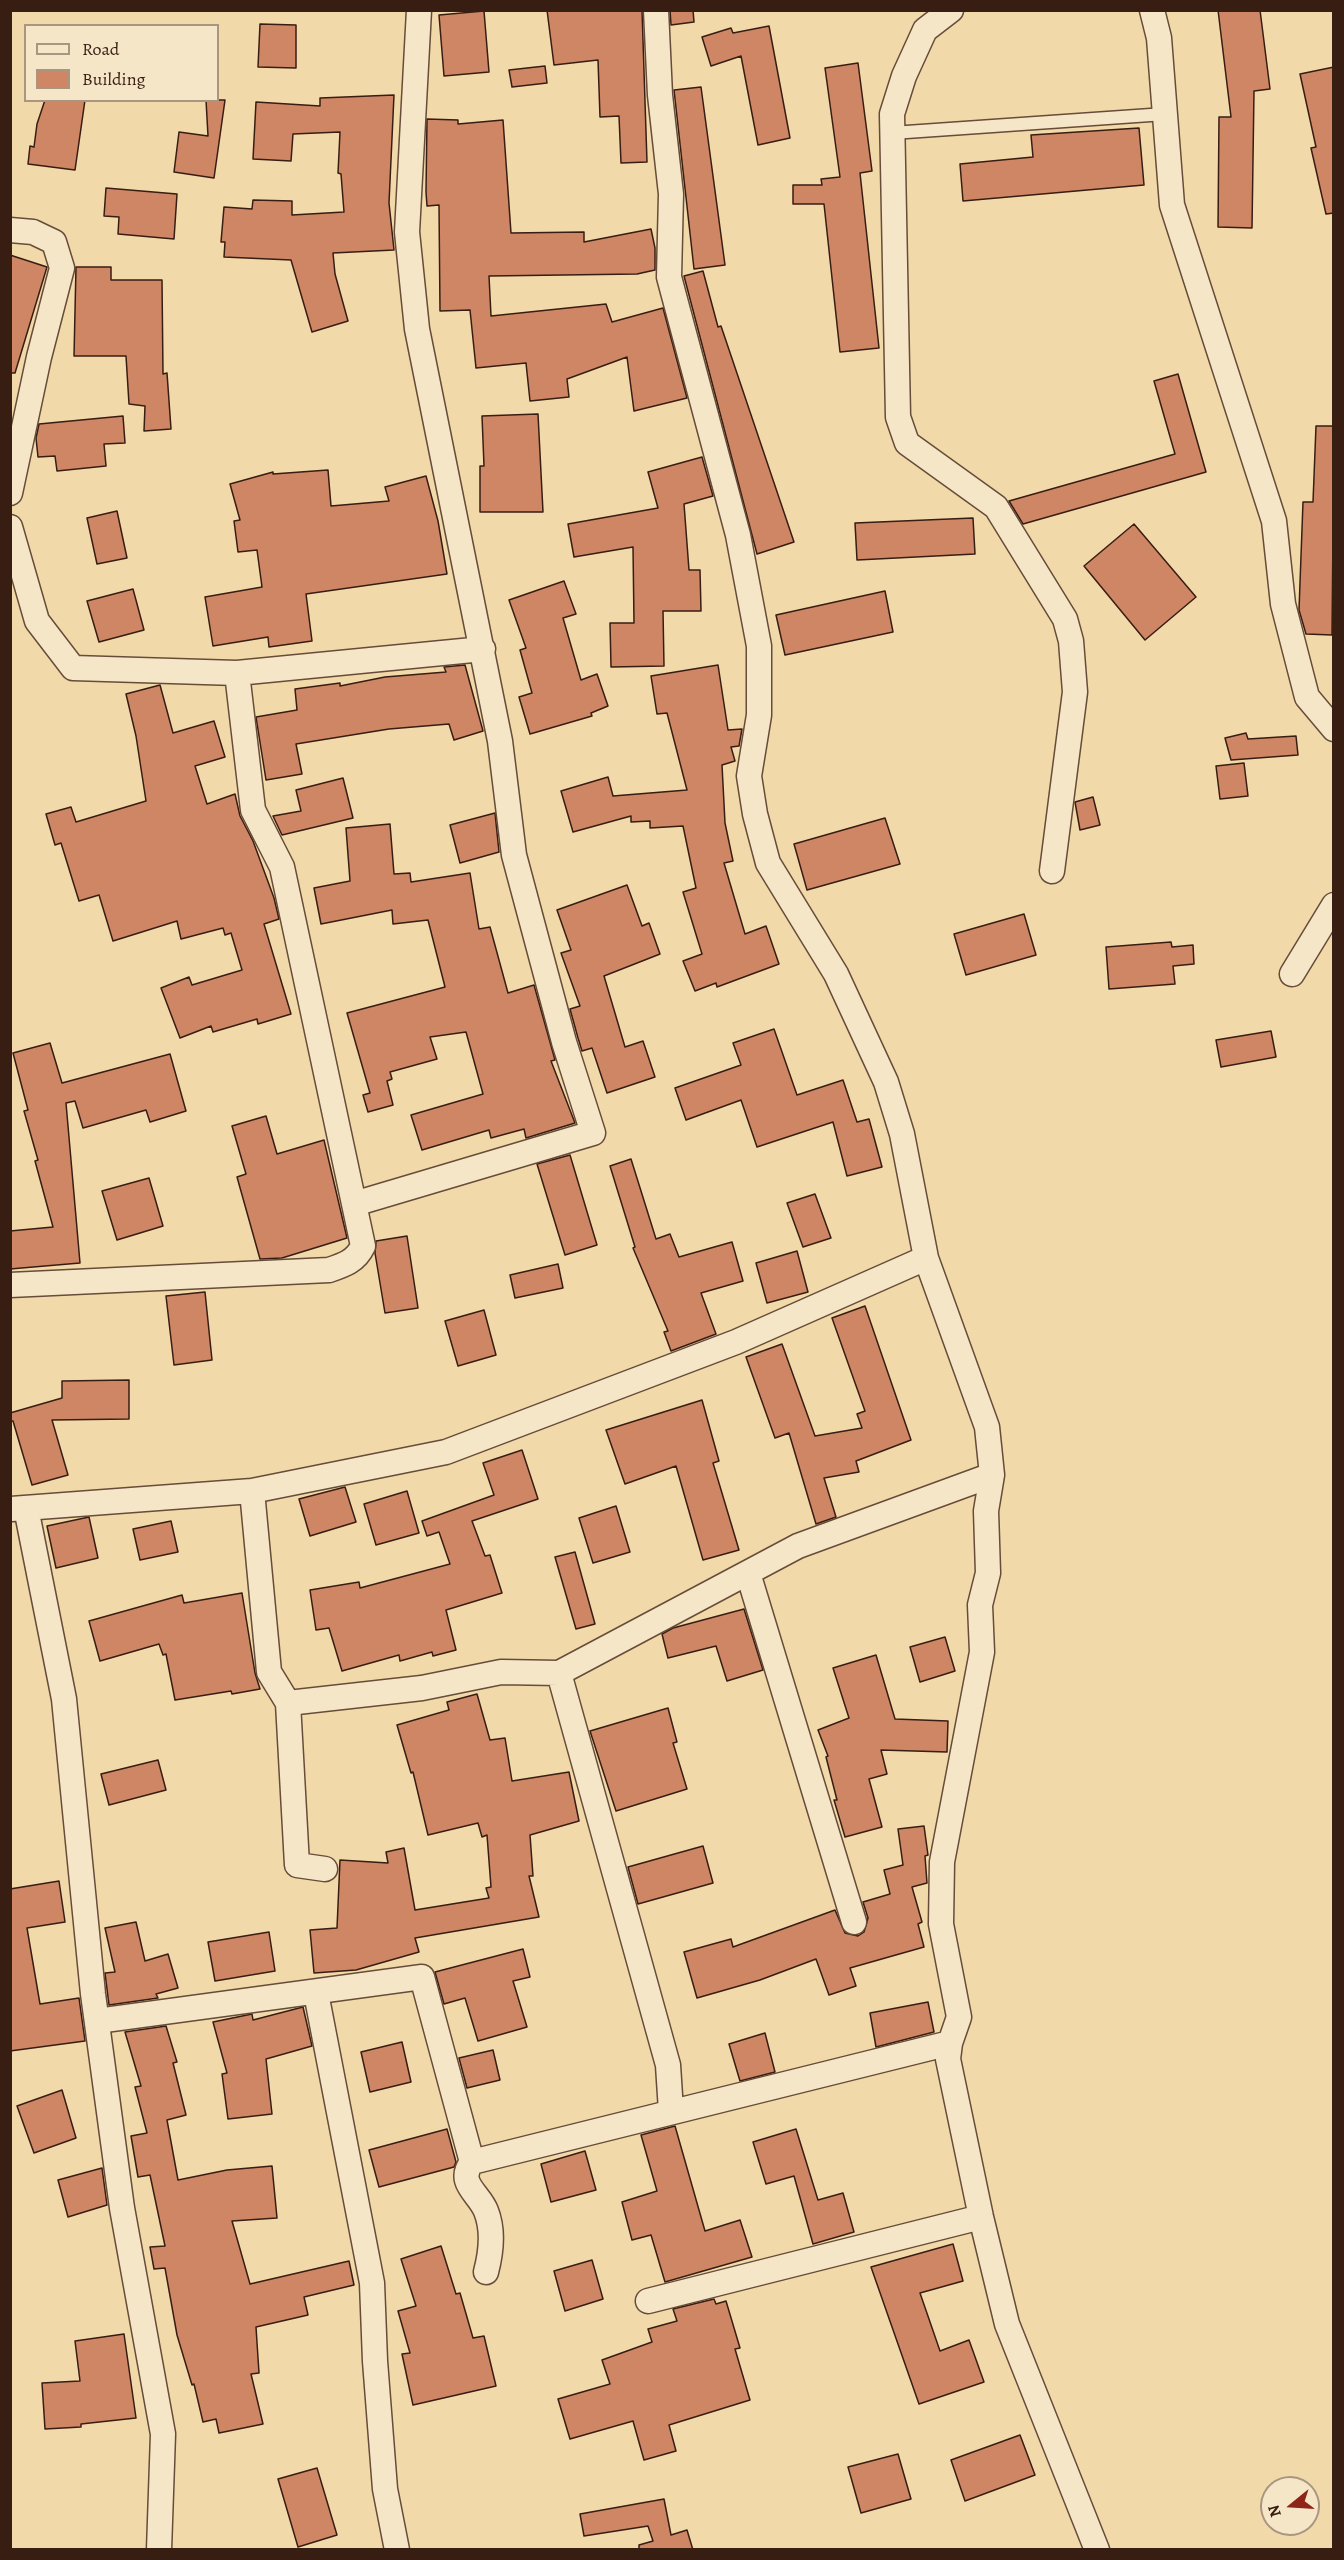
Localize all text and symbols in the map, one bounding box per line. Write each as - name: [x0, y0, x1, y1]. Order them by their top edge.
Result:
- legend: [24, 24, 219, 102]
- text: Road: [82, 37, 119, 61]
- text: Building: [82, 67, 146, 91]
- north arrow: [1260, 2476, 1320, 2536]
- text: N: [1263, 2502, 1287, 2520]

